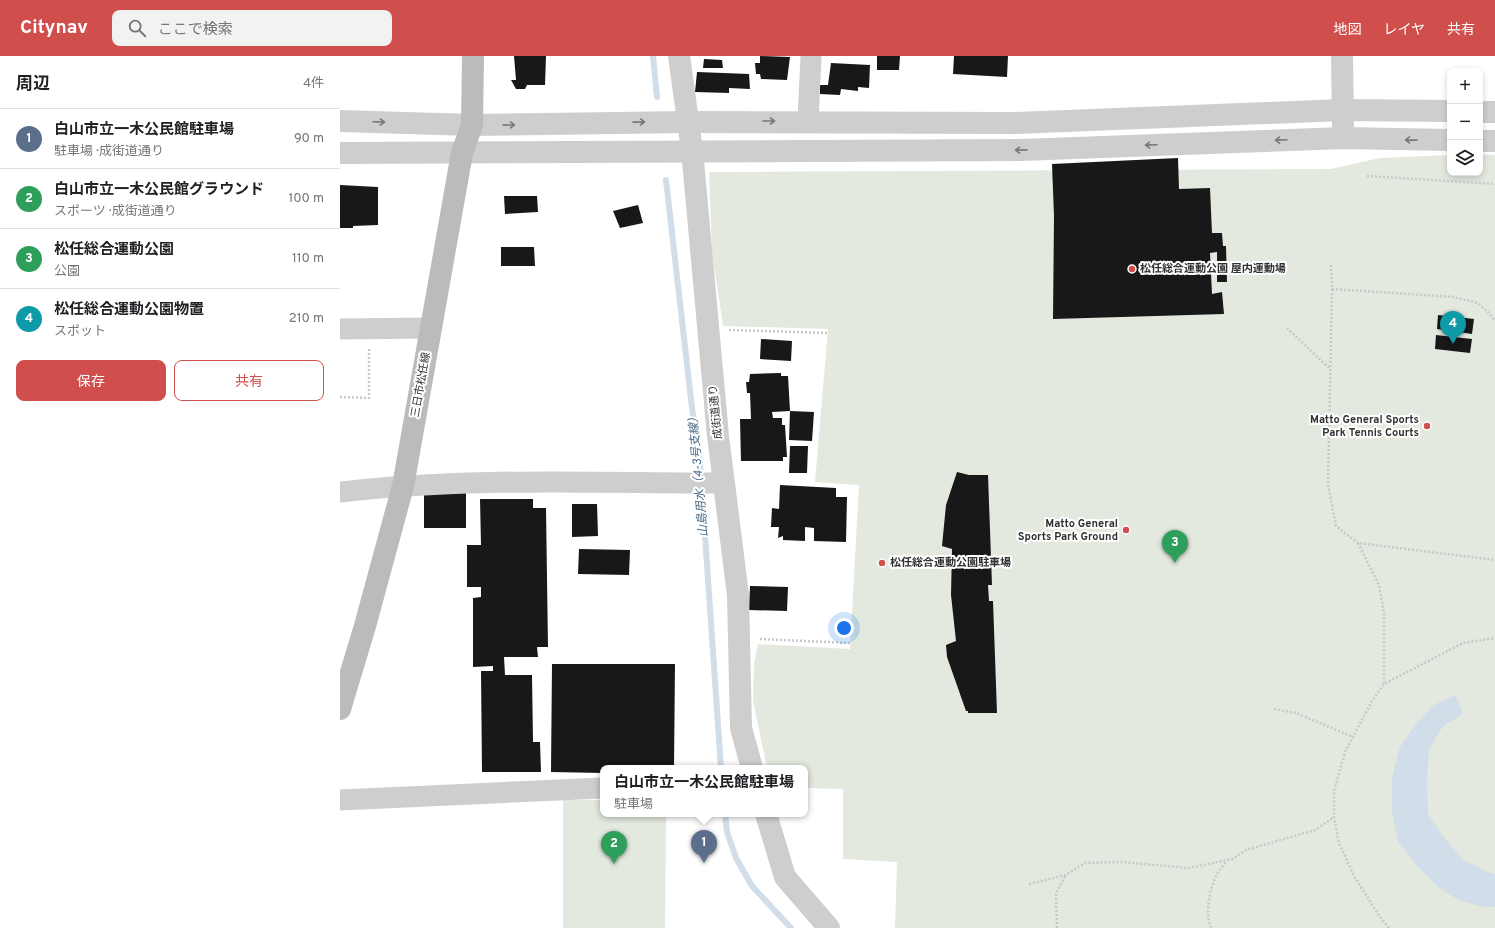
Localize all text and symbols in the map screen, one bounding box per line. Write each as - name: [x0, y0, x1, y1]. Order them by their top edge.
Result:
- search box: [112, 10, 392, 46]
- text: Citynav: [20, 16, 88, 40]
- icon: search: [126, 17, 148, 39]
- text: ここで検索: [158, 21, 233, 40]
- text: 地図: [1333, 22, 1361, 39]
- text: レイヤ: [1383, 22, 1425, 39]
- text: 共有: [1447, 22, 1475, 39]
- map controls: [1447, 68, 1483, 176]
- button: +: [1447, 68, 1483, 104]
- text: 周辺: [16, 74, 50, 96]
- text: 4件: [303, 76, 324, 92]
- button: −: [1447, 104, 1483, 140]
- one-way arrow: [762, 117, 775, 125]
- one-way arrow: [372, 118, 385, 126]
- one-way arrow: [632, 119, 645, 126]
- text: 白山市立一木公民館駐車場: [54, 121, 234, 140]
- one-way arrow: [502, 121, 515, 128]
- text: 1: [26, 131, 32, 147]
- text: 90 m: [294, 131, 324, 147]
- one-way arrow: [1405, 136, 1418, 143]
- one-way arrow: [1275, 137, 1288, 144]
- button: layers: [1447, 140, 1483, 176]
- one-way arrow: [1145, 141, 1158, 149]
- text: 駐車場 · 成街道通り: [54, 144, 164, 160]
- one-way arrow: [1015, 146, 1028, 154]
- text: 白山市立一木公民館グラウンド: [54, 181, 264, 200]
- text: 2: [25, 191, 33, 207]
- text: 100 m: [288, 191, 324, 207]
- text: スポーツ · 成街道通り: [54, 204, 177, 220]
- text: 松任総合運動公園: [54, 241, 174, 260]
- text: 3: [25, 251, 33, 267]
- text: 110 m: [292, 251, 324, 267]
- place label: 松任総合運動公園 屋内運動場: [1140, 262, 1286, 276]
- text: 公園: [54, 264, 80, 280]
- marker: 松任総合運動公園 屋内運動場: [1127, 264, 1137, 274]
- text: 松任総合運動公園物置: [54, 301, 204, 320]
- text: 4: [25, 311, 33, 327]
- text: 210 m: [289, 311, 324, 327]
- pin: 4: [1440, 311, 1466, 344]
- text: スポット: [54, 324, 106, 340]
- street label: 三日市松任線: [408, 351, 434, 419]
- button: 保存: [16, 360, 166, 401]
- button: 共有: [174, 360, 324, 401]
- street label: 成街道通り: [706, 384, 726, 440]
- water label: 山島用水（4-3号支線）: [686, 410, 712, 538]
- place label: Matto General Sports Park Tennis Courts: [1310, 413, 1419, 440]
- marker: Matto General Sports Park Tennis Courts: [1422, 421, 1432, 431]
- place label: Matto General Sports Park Ground: [1018, 517, 1118, 544]
- marker: Matto General Sports Park Ground: [1121, 525, 1131, 535]
- pin: 3: [1162, 530, 1188, 563]
- place label: 松任総合運動公園駐車場: [890, 556, 1011, 570]
- marker: 松任総合運動公園駐車場: [877, 558, 887, 568]
- your location: [834, 618, 854, 638]
- popup: [600, 765, 808, 817]
- text: 白山市立一木公民館駐車場: [614, 774, 794, 793]
- text: 駐車場: [614, 797, 653, 813]
- pin: 1: [691, 830, 717, 863]
- pin: 2: [601, 831, 627, 864]

